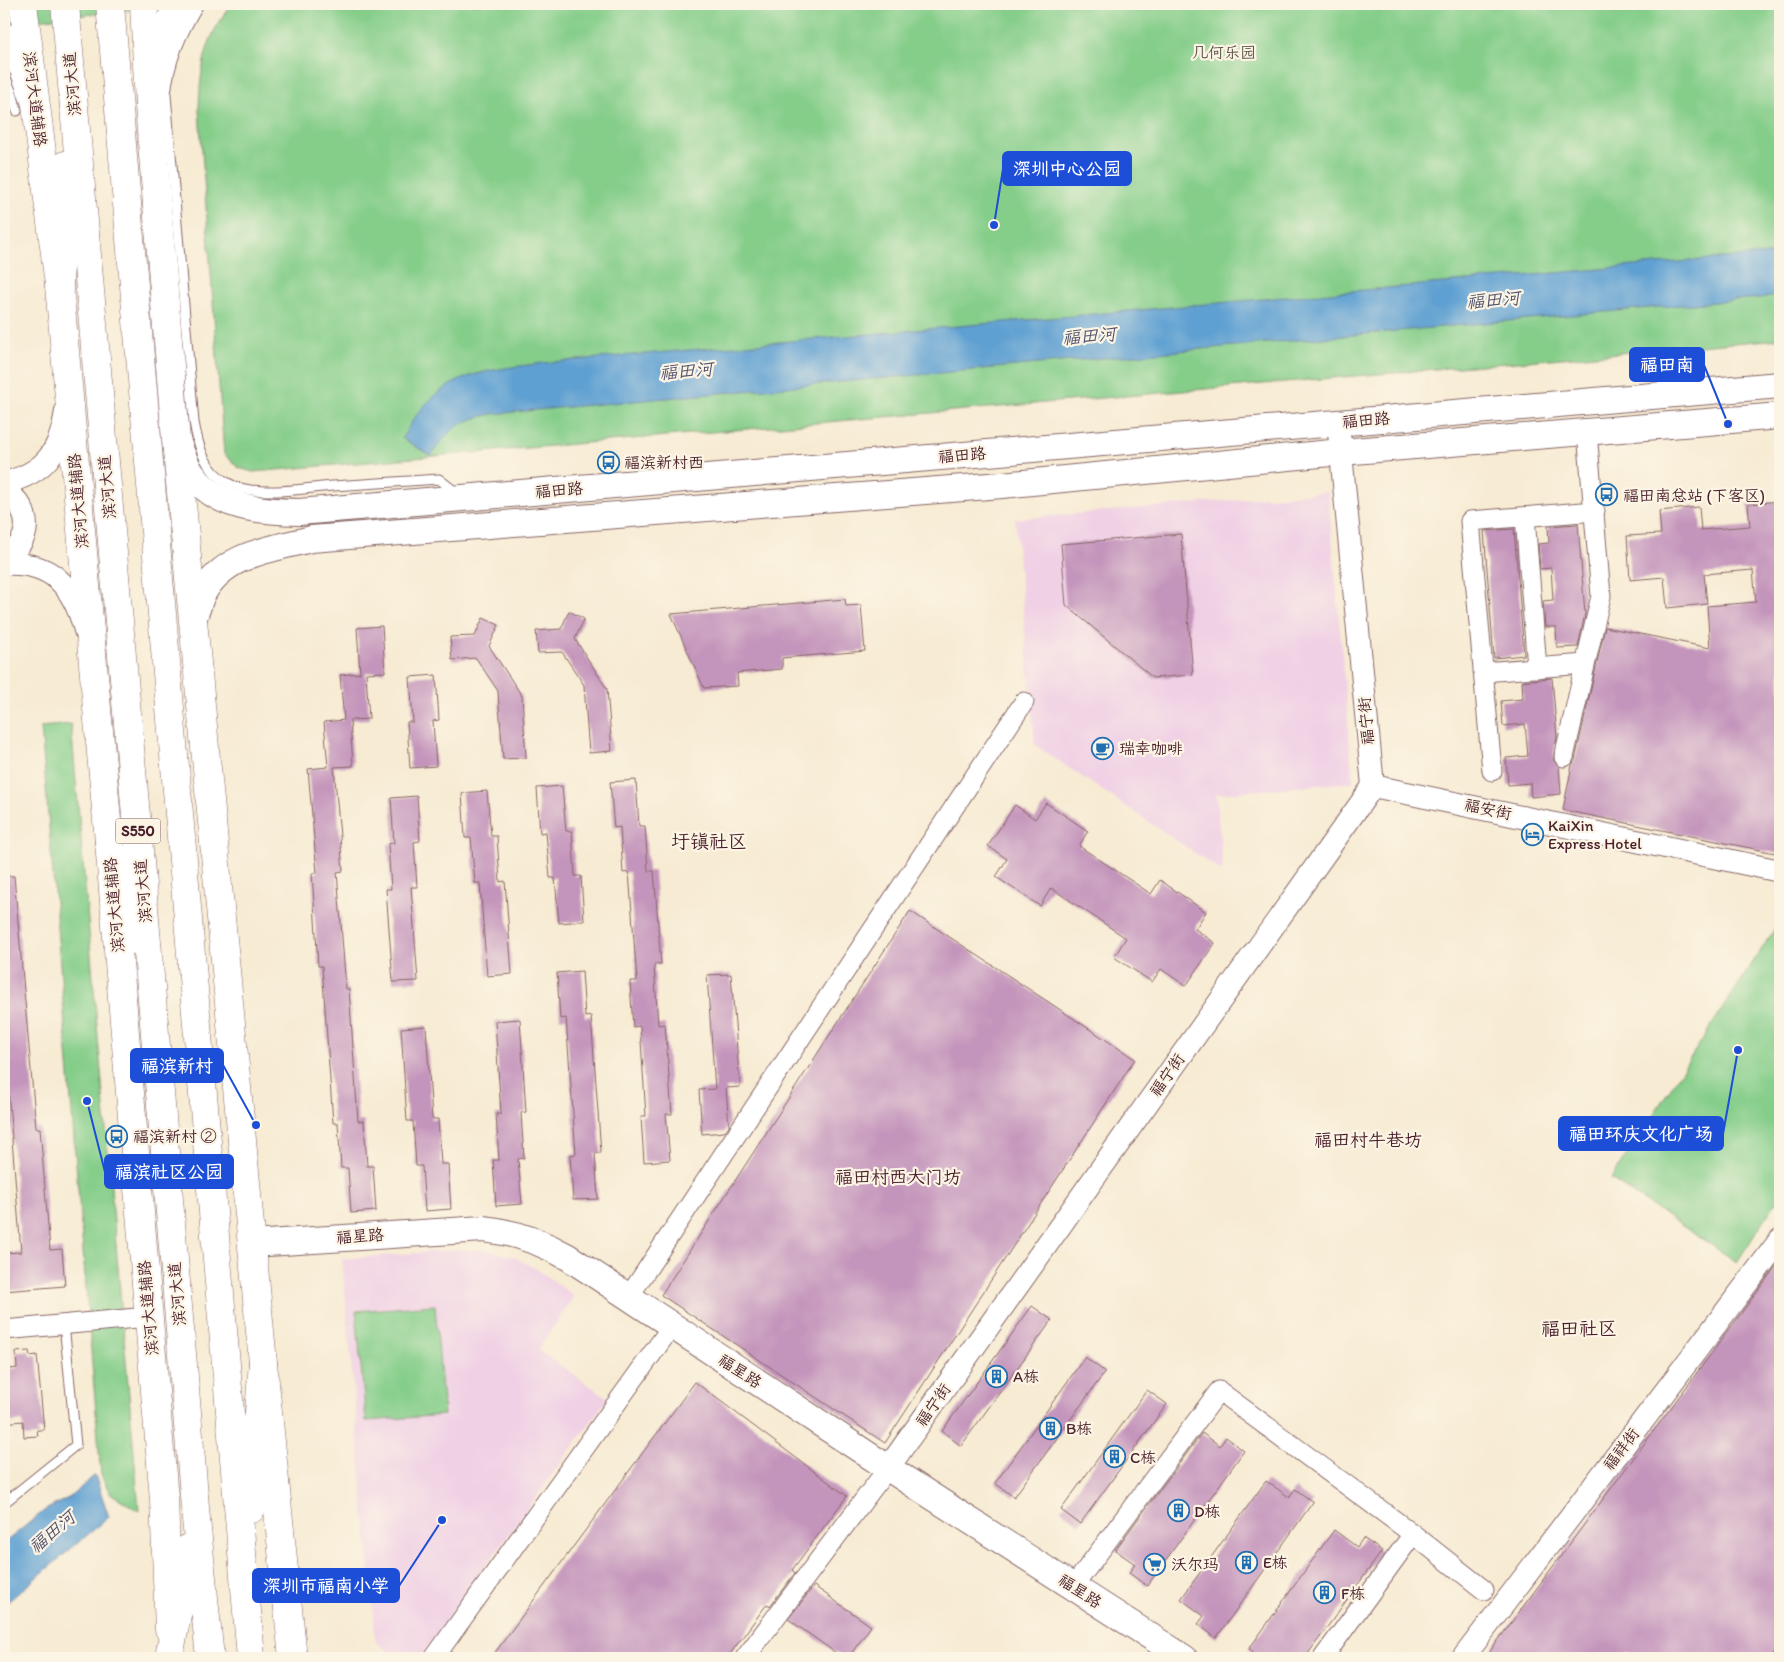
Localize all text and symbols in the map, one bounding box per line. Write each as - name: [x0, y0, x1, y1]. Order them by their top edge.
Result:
- park label: 几何乐园: [1192, 43, 1256, 62]
- street label: 滨河大道辅路: [20, 50, 50, 148]
- street label: 滨河大道: [60, 51, 84, 117]
- callout: 深圳中心公园: [1003, 152, 1131, 185]
- text: 深圳中心公园: [1013, 158, 1121, 180]
- water label: 福田河: [1465, 286, 1524, 313]
- water label: 福田河: [1061, 322, 1120, 349]
- callout: 福田南: [1630, 348, 1704, 381]
- text: 福田南: [1640, 354, 1694, 376]
- water label: 福田河: [658, 357, 717, 384]
- street label: 福田路: [1341, 408, 1391, 432]
- street label: 福田路: [937, 443, 987, 467]
- bus stop icon: 福滨新村西: [596, 450, 620, 474]
- street label: 滨河大道辅路: [64, 452, 92, 550]
- place label: 福滨新村西: [624, 453, 704, 472]
- street label: 滨河大道: [95, 454, 119, 520]
- street label: 福田路: [534, 478, 584, 502]
- bus stop icon: 福田南总站 (下客区): [1595, 483, 1619, 507]
- place label: 福田南总站 (下客区): [1623, 486, 1765, 505]
- street label: 福宁街: [1354, 696, 1378, 746]
- cafe icon: 瑞幸咖啡: [1091, 736, 1115, 760]
- place label: 瑞幸咖啡: [1119, 739, 1183, 758]
- street label: 福安街: [1463, 795, 1513, 823]
- place label: KaiXin Express Hotel: [1548, 816, 1642, 853]
- road number: S550: [116, 818, 160, 844]
- hotel icon: KaiXin Express Hotel: [1520, 822, 1544, 846]
- district label: 圩镇社区: [671, 830, 747, 853]
- street label: 滨河大道辅路: [100, 856, 128, 954]
- street label: 滨河大道: [131, 858, 155, 924]
- callout: 福滨新村: [131, 1049, 223, 1082]
- street label: 福宁街: [1145, 1050, 1189, 1100]
- text: 福滨新村: [141, 1055, 213, 1077]
- callout: 福田环庆文化广场: [1559, 1117, 1723, 1150]
- text: 福田环庆文化广场: [1569, 1123, 1713, 1145]
- bus stop icon: 福滨新村 ②: [105, 1124, 129, 1148]
- place label: 福滨新村 ②: [133, 1127, 217, 1146]
- district label: 福田村牛巷坊: [1314, 1129, 1422, 1151]
- callout: 福滨社区公园: [105, 1155, 233, 1188]
- text: 福滨社区公园: [115, 1161, 223, 1183]
- district label: 福田村西大门坊: [835, 1166, 961, 1188]
- street label: 福星路: [335, 1225, 385, 1247]
- street label: 滨河大道辅路: [134, 1259, 162, 1357]
- street label: 滨河大道: [165, 1261, 189, 1327]
- district label: 福田社区: [1541, 1317, 1617, 1340]
- street label: 福星路: [715, 1350, 765, 1392]
- building icon: A栋: [985, 1364, 1009, 1388]
- place label: A栋: [1013, 1367, 1039, 1386]
- street label: 福宁街: [911, 1380, 955, 1430]
- building icon: B栋: [1038, 1416, 1062, 1440]
- place label: B栋: [1066, 1419, 1092, 1438]
- street label: 福祥街: [1599, 1424, 1643, 1474]
- building icon: C栋: [1102, 1445, 1126, 1469]
- place label: C栋: [1130, 1448, 1156, 1467]
- building icon: D栋: [1166, 1499, 1190, 1523]
- place label: D栋: [1194, 1502, 1221, 1521]
- water label: 福田河: [24, 1504, 82, 1558]
- building icon: E栋: [1235, 1550, 1259, 1574]
- supermarket icon: 沃尔玛: [1143, 1552, 1167, 1576]
- place label: E栋: [1263, 1553, 1288, 1572]
- place label: 沃尔玛: [1171, 1555, 1219, 1574]
- callout: 深圳市福南小学: [253, 1569, 399, 1602]
- street label: 福星路: [1055, 1570, 1105, 1612]
- text: 深圳市福南小学: [263, 1575, 389, 1597]
- building icon: F栋: [1313, 1581, 1337, 1605]
- place label: F栋: [1341, 1584, 1365, 1603]

